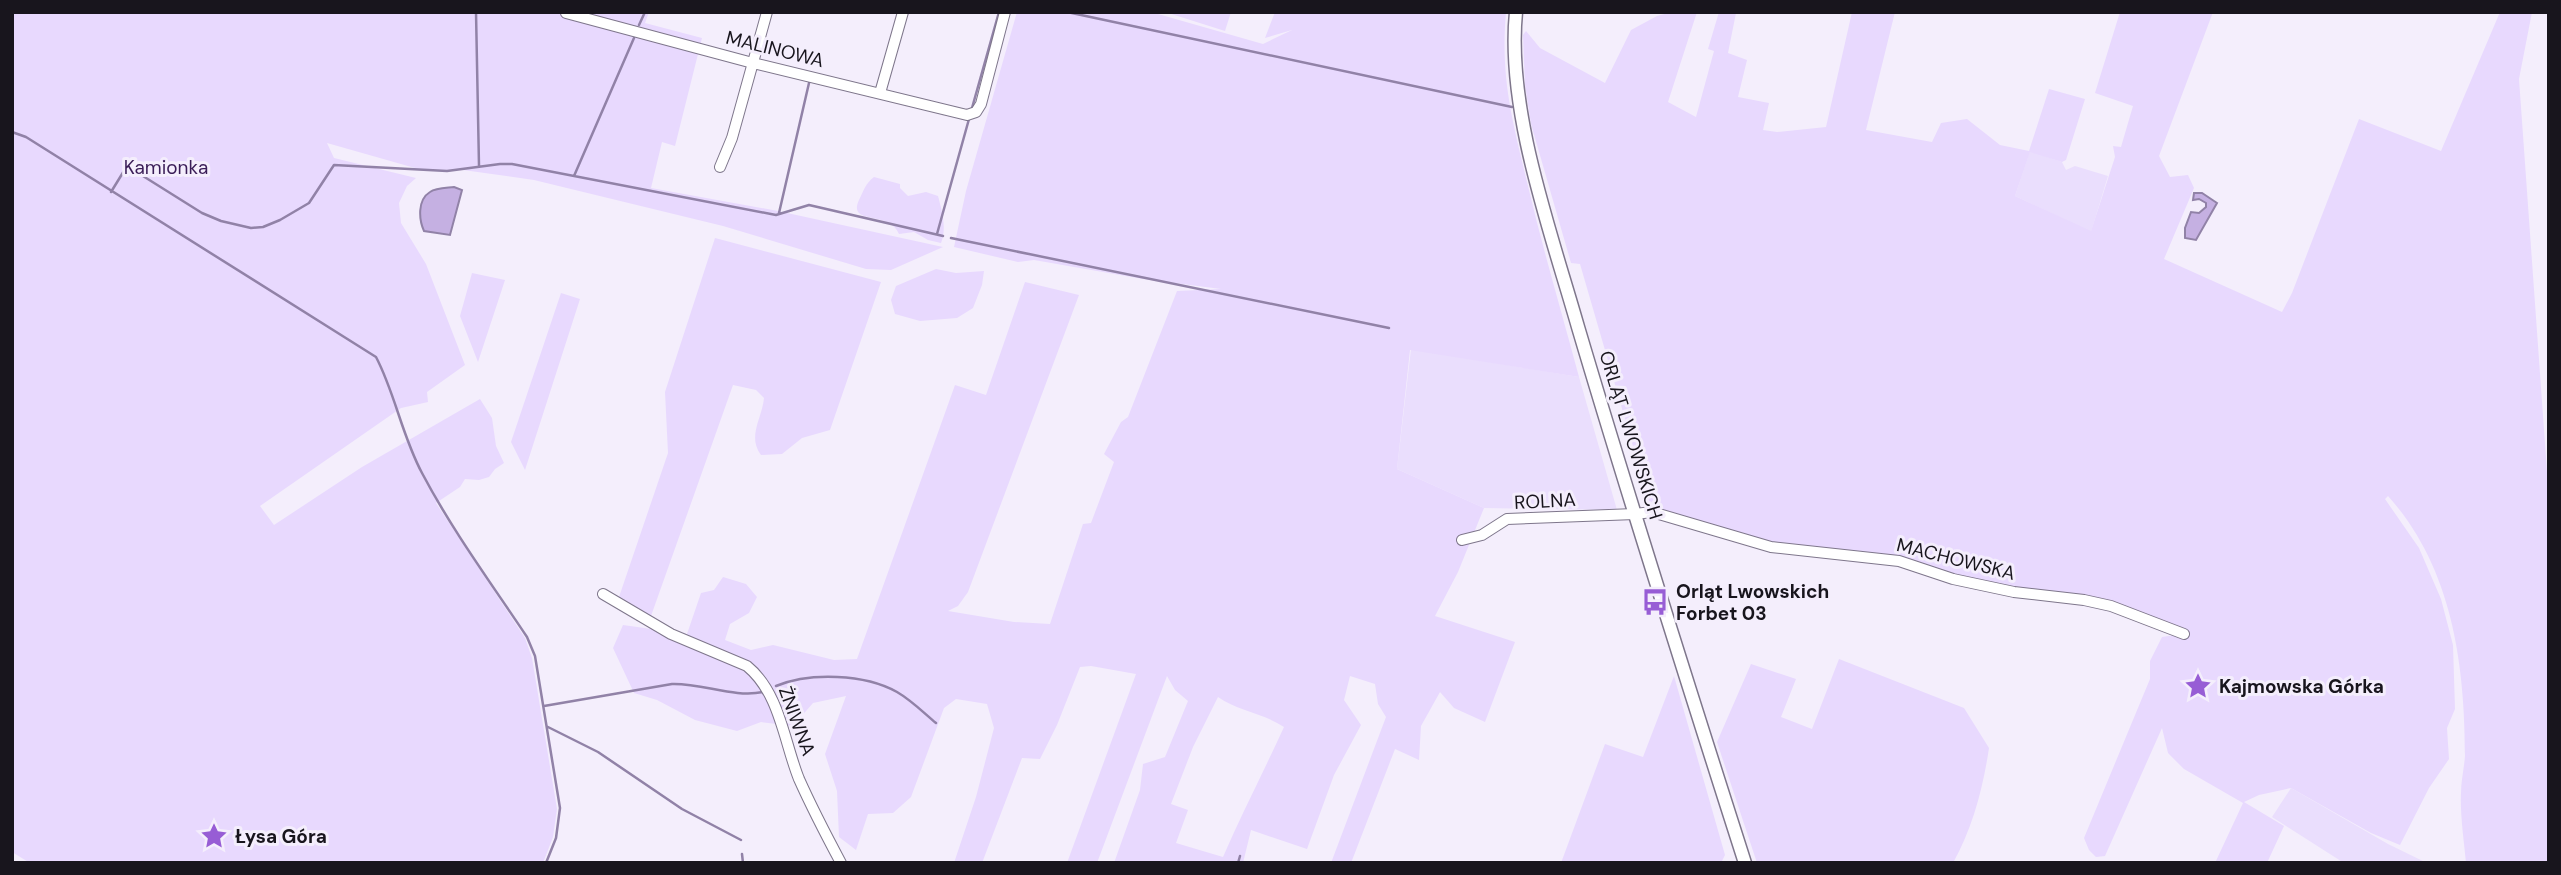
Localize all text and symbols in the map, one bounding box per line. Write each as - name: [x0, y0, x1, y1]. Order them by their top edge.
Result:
- street label: MALINOWA: [723, 25, 827, 73]
- park label: Kamionka: [124, 155, 208, 180]
- street label: ORLĄT LWOWSKICH: [1593, 348, 1669, 522]
- street label: ROLNA: [1514, 487, 1577, 515]
- street label: MACHOWSKA: [1894, 532, 2018, 586]
- place label: Orląt Lwowskich Forbet 03: [1676, 579, 1829, 626]
- bus stop icon: Orląt Lwowskich Forbet 03: [1640, 587, 1670, 617]
- place icon: Kajmowska Górka: [2183, 671, 2213, 701]
- place label: Kajmowska Górka: [2219, 674, 2384, 699]
- street label: ŻNIWNA: [773, 683, 821, 759]
- place icon: Łysa Góra: [199, 821, 229, 851]
- place label: Łysa Góra: [235, 824, 327, 849]

